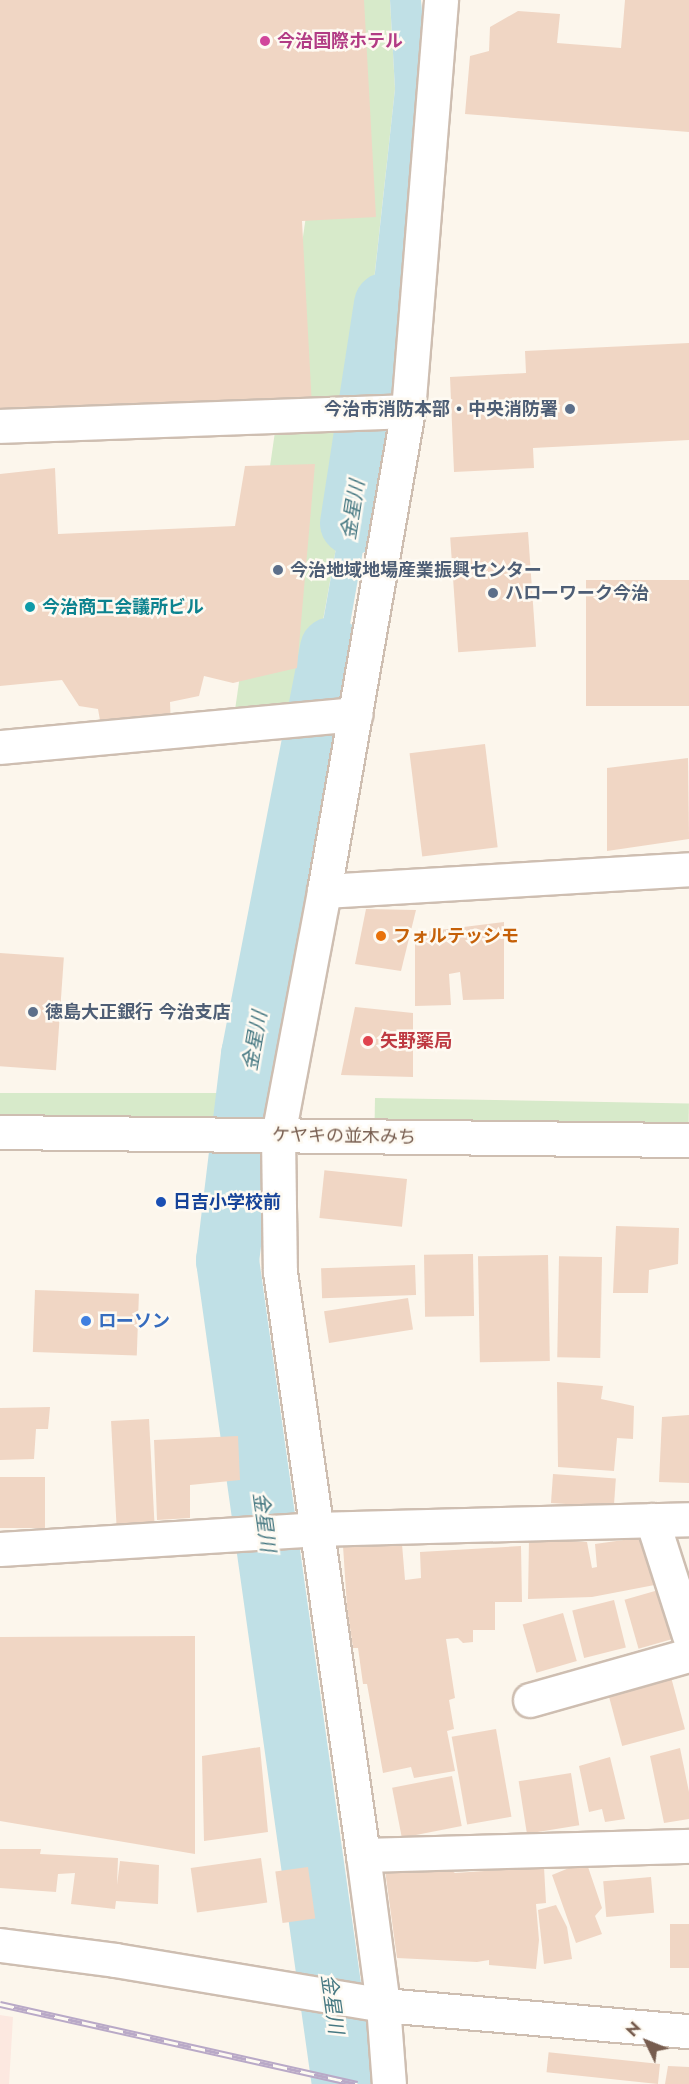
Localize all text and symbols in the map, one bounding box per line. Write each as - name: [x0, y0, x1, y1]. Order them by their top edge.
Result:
- place label: 今治国際ホテル: [277, 30, 403, 52]
- marker: 今治国際ホテル: [258, 34, 272, 48]
- place label: 今治市消防本部・中央消防署: [324, 398, 558, 420]
- marker: 今治市消防本部・中央消防署: [563, 402, 577, 416]
- water label: 金星川: [336, 478, 370, 542]
- place label: 今治地域地場産業振興センター: [290, 559, 542, 581]
- marker: 今治地域地場産業振興センター: [271, 563, 285, 577]
- place label: ハローワーク今治: [505, 582, 649, 604]
- marker: ハローワーク今治: [486, 586, 500, 600]
- place label: 今治商工会議所ビル: [42, 596, 204, 618]
- marker: 今治商工会議所ビル: [23, 600, 37, 614]
- place label: フォルテッシモ: [393, 925, 519, 947]
- marker: フォルテッシモ: [374, 929, 388, 943]
- place label: 徳島大正銀行 今治支店: [45, 1001, 230, 1023]
- marker: 徳島大正銀行 今治支店: [26, 1005, 40, 1019]
- water label: 金星川: [238, 1009, 272, 1073]
- place label: 矢野薬局: [380, 1030, 452, 1052]
- marker: 矢野薬局: [361, 1034, 375, 1048]
- street label: ケヤキの並木みち: [272, 1124, 416, 1148]
- place label: 日吉小学校前: [173, 1191, 281, 1213]
- marker: 日吉小学校前: [154, 1195, 168, 1209]
- place label: ローソン: [98, 1310, 170, 1332]
- marker: ローソン: [79, 1314, 93, 1328]
- water label: 金星川: [248, 1491, 280, 1553]
- water label: 金星川: [316, 1973, 348, 2035]
- north arrow: [617, 2012, 677, 2072]
- text: N: [621, 2017, 646, 2042]

